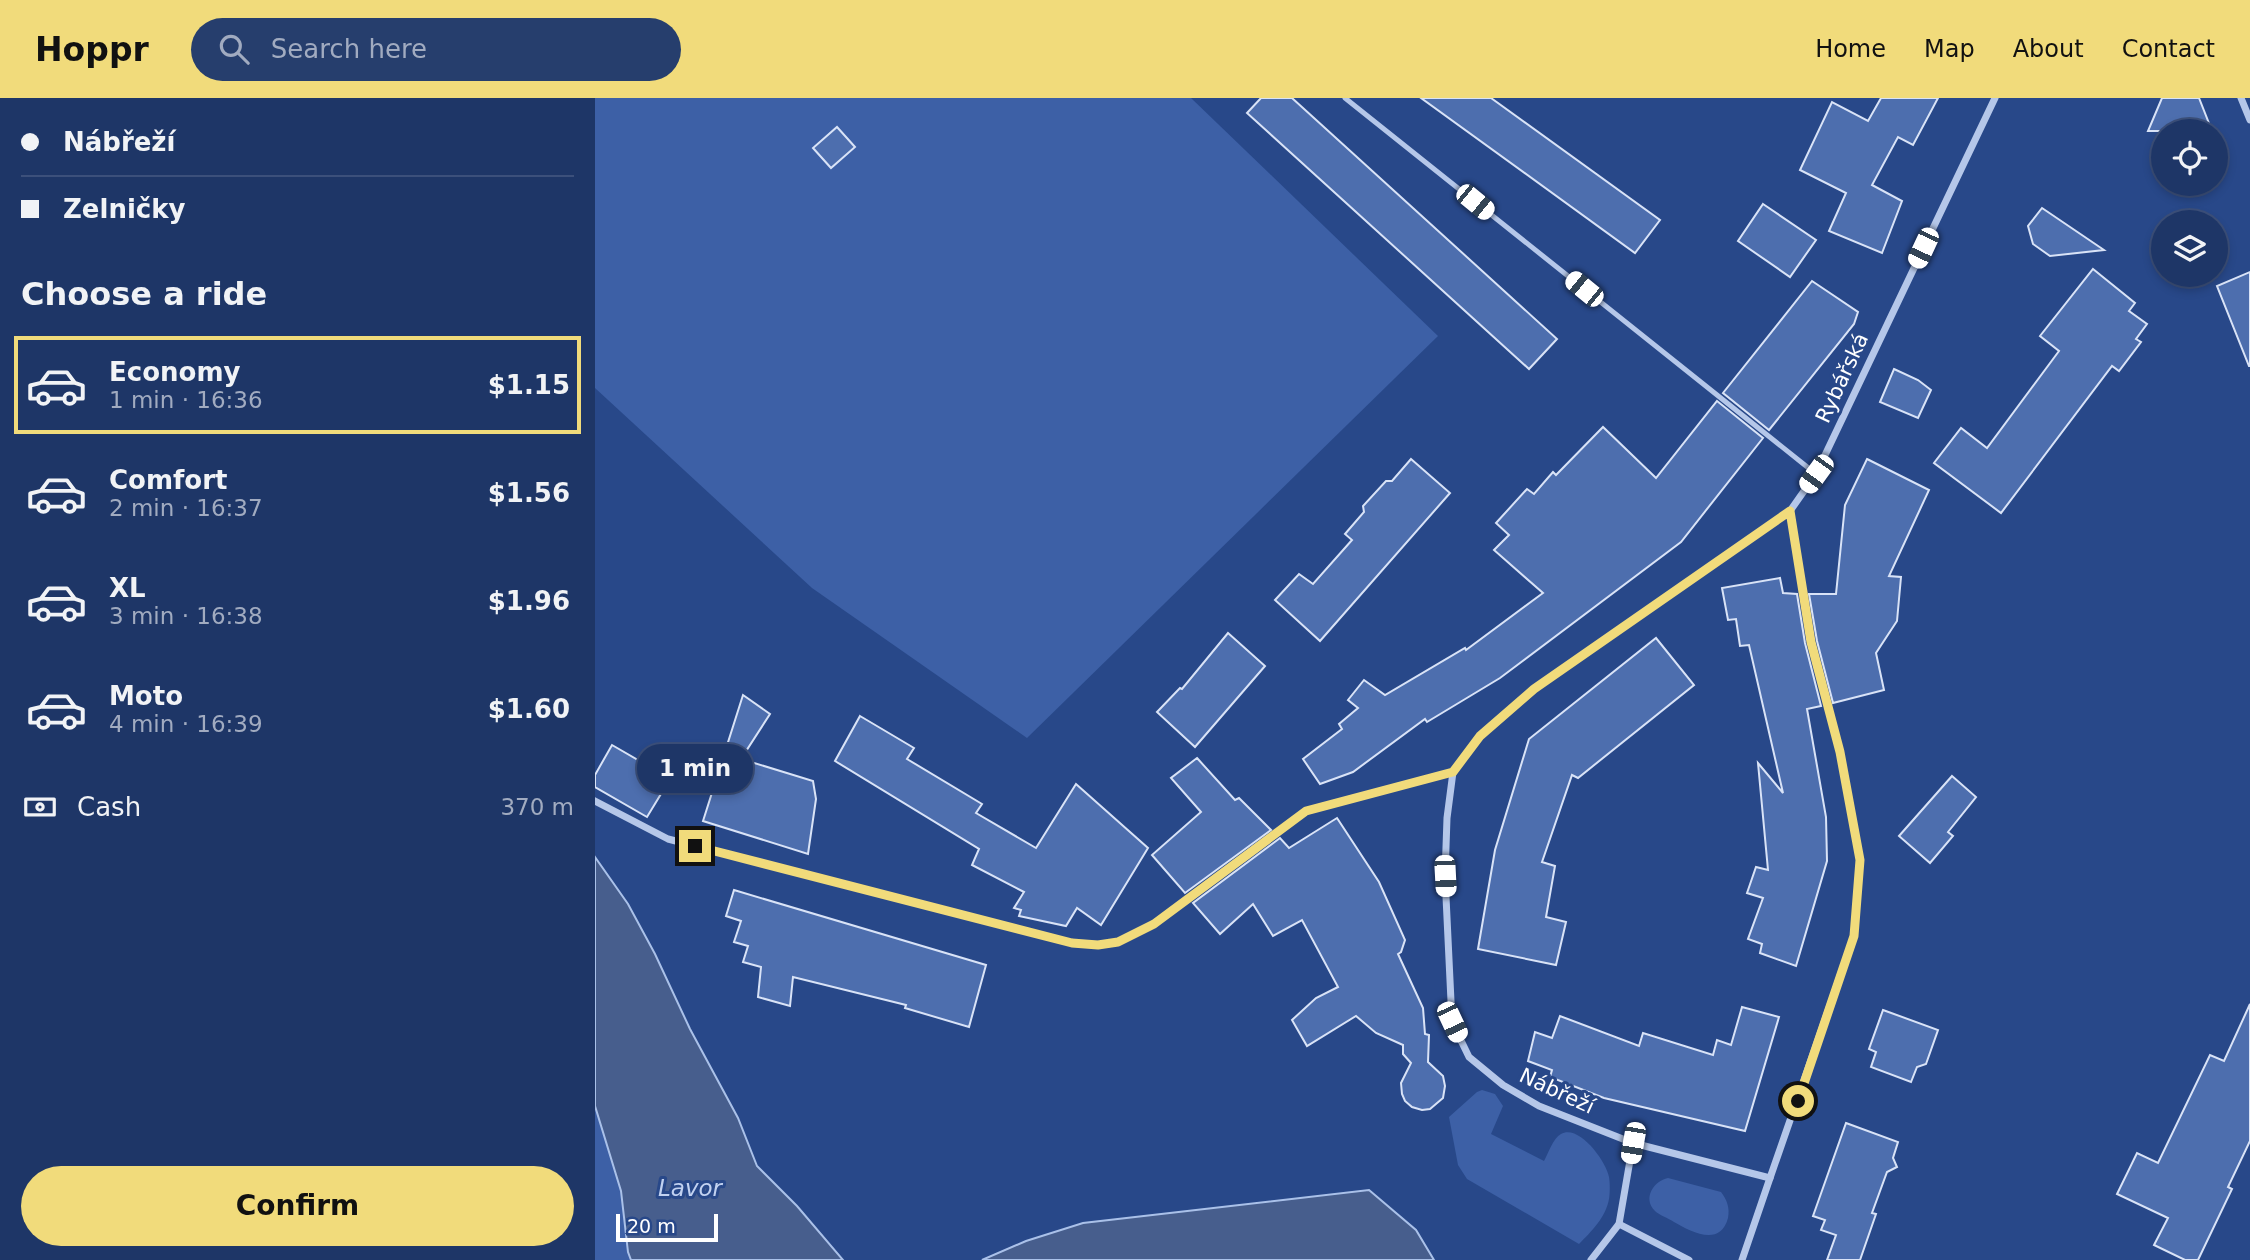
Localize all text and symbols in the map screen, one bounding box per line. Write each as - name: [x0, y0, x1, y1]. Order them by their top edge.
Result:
- search box: [191, 18, 681, 81]
- text: Hoppr: [35, 30, 149, 69]
- icon: search: [215, 30, 253, 68]
- text: Search here: [271, 34, 427, 64]
- text: Home: [1815, 35, 1886, 63]
- text: Map: [1924, 35, 1975, 63]
- text: About: [2013, 35, 2084, 63]
- text: Contact: [2122, 35, 2215, 63]
- map controls: [2151, 119, 2228, 287]
- button: locate: [2151, 119, 2228, 196]
- text: Nábřeží: [63, 127, 175, 157]
- car: [1453, 181, 1498, 223]
- text: Zelničky: [63, 194, 185, 224]
- button: layers: [2151, 210, 2228, 287]
- car: [1905, 225, 1942, 271]
- car: [1562, 268, 1607, 310]
- text: Choose a ride: [21, 275, 267, 313]
- street label: Rybářská: [1811, 329, 1873, 427]
- icon: car: [25, 354, 88, 417]
- text: Economy: [109, 357, 240, 387]
- text: $1.15: [488, 370, 570, 400]
- text: 1 min · 16:36: [109, 387, 263, 413]
- car: [1796, 451, 1837, 497]
- icon: car: [25, 462, 88, 525]
- text: Comfort: [109, 465, 227, 495]
- text: $1.56: [488, 478, 570, 508]
- text: 2 min · 16:37: [109, 495, 263, 521]
- icon: car: [25, 570, 88, 633]
- text: XL: [109, 573, 146, 603]
- text: $1.96: [488, 586, 570, 616]
- text: 3 min · 16:38: [109, 603, 263, 629]
- icon: car: [25, 678, 88, 741]
- text: Moto: [109, 681, 183, 711]
- text: $1.60: [488, 694, 570, 724]
- text: 4 min · 16:39: [109, 711, 263, 737]
- callout: 1 min: [637, 744, 753, 794]
- text: 1 min: [659, 755, 731, 781]
- icon: cash: [21, 788, 59, 826]
- text: Cash: [77, 792, 141, 822]
- text: 370 m: [500, 794, 574, 820]
- route end: [679, 830, 711, 862]
- car: [1434, 854, 1457, 898]
- car: [1434, 999, 1471, 1045]
- street label: Nábřeží: [1516, 1063, 1599, 1119]
- route start: [1782, 1085, 1814, 1117]
- car: [1620, 1120, 1647, 1166]
- button: Confirm: [21, 1166, 574, 1246]
- water label: Lavor: [658, 1175, 724, 1201]
- scale bar: [616, 1211, 717, 1243]
- text: 20 m: [627, 1215, 676, 1237]

